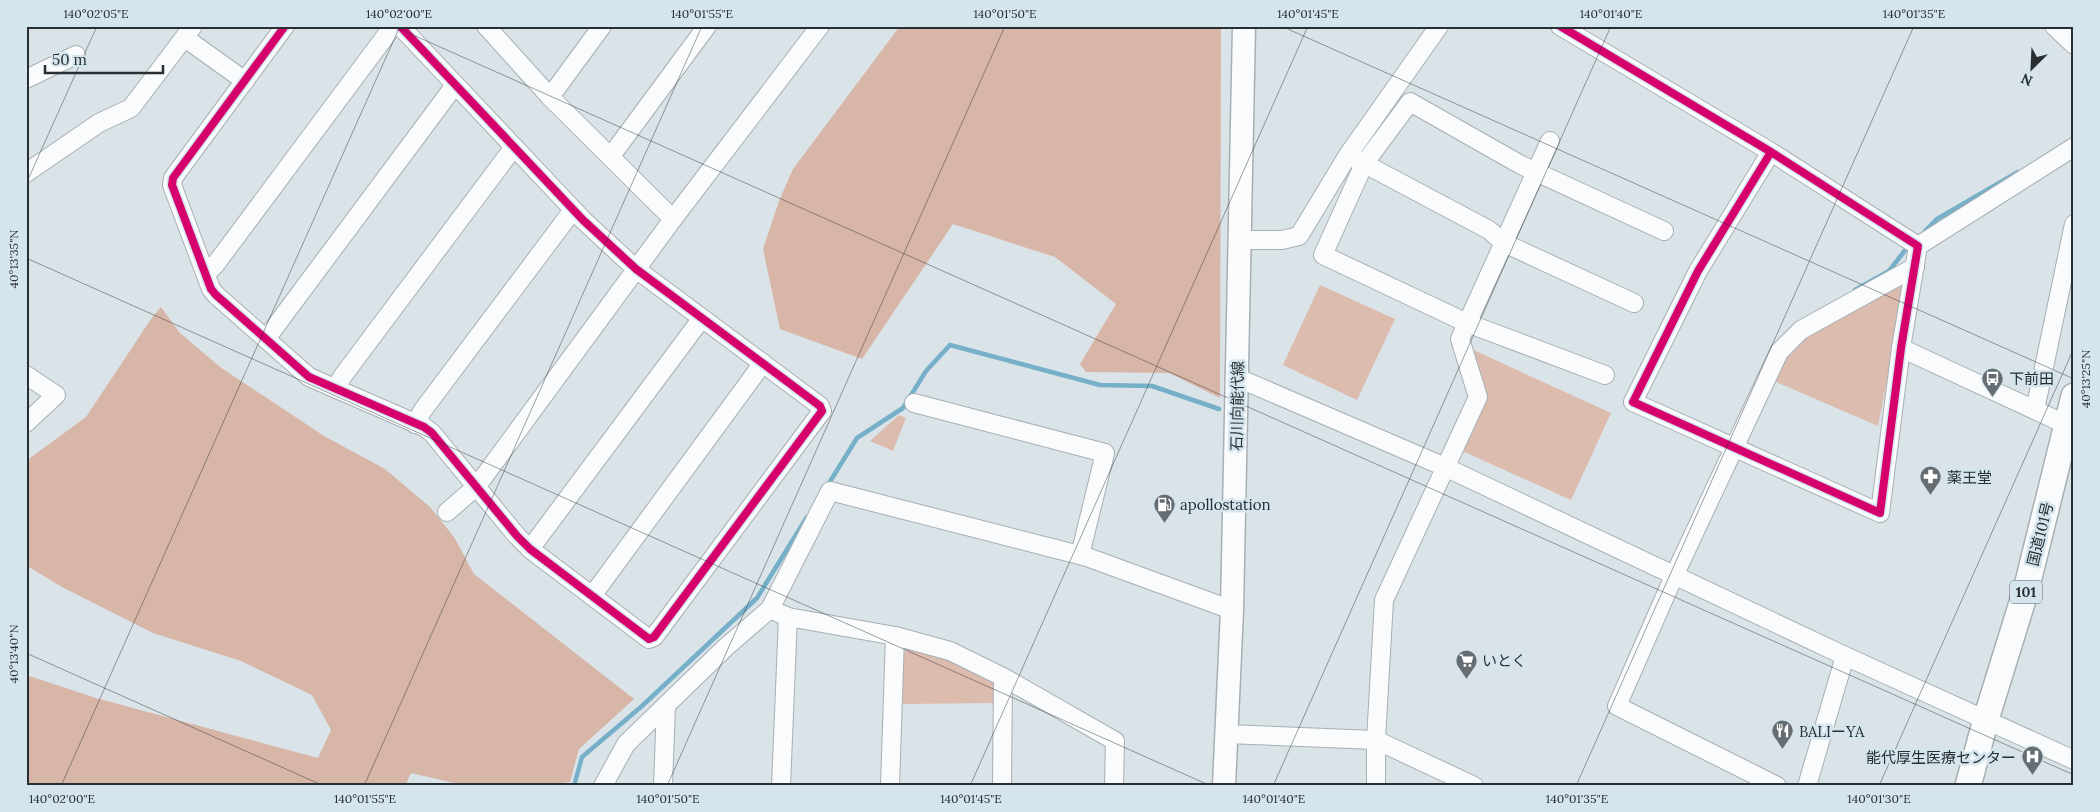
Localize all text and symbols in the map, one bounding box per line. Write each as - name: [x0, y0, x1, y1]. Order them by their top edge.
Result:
- text: 140°02'05"E: [63, 6, 129, 21]
- text: 140°02'00"E: [366, 6, 432, 21]
- text: 140°01'55"E: [671, 6, 733, 21]
- text: 140°01'50"E: [973, 6, 1037, 21]
- text: 140°01'45"E: [1277, 6, 1339, 21]
- text: 140°01'40"E: [1580, 6, 1642, 21]
- text: 140°01'35"E: [1883, 6, 1945, 21]
- scale bar: [45, 42, 162, 74]
- north arrow: [2008, 42, 2058, 92]
- text: 50 m: [52, 50, 87, 69]
- text: N: [2018, 69, 2035, 90]
- text: 40°13'35"N: [6, 230, 21, 288]
- text: 40°13'25"N: [2078, 350, 2093, 408]
- street label: 石川向能代線: [1227, 361, 1247, 451]
- bus stop icon: 下前田: [1981, 366, 2005, 397]
- place label: 下前田: [2009, 369, 2054, 388]
- pharmacy icon: 薬王堂: [1919, 465, 1943, 496]
- place label: 薬王堂: [1947, 468, 1992, 487]
- fuel station icon: apollostation: [1152, 492, 1176, 523]
- place label: apollostation: [1180, 495, 1271, 514]
- street label: 国道101号: [2023, 500, 2057, 568]
- road number: 101: [2010, 580, 2042, 604]
- text: 40°13'40"N: [6, 624, 21, 684]
- supermarket icon: いとく: [1454, 648, 1478, 679]
- place label: いとく: [1482, 651, 1527, 670]
- restaurant icon: BALIーYA: [1771, 719, 1795, 750]
- place label: BALIーYA: [1799, 722, 1865, 741]
- hospital icon: 能代厚生医療センター: [2020, 745, 2044, 776]
- place label: 能代厚生医療センター: [1866, 748, 2016, 767]
- text: 140°02'00"E: [29, 791, 95, 806]
- text: 140°01'55"E: [334, 791, 396, 806]
- text: 140°01'50"E: [636, 791, 700, 806]
- text: 140°01'45"E: [940, 791, 1002, 806]
- text: 140°01'40"E: [1243, 791, 1305, 806]
- text: 140°01'35"E: [1546, 791, 1608, 806]
- text: 140°01'30"E: [1847, 791, 1911, 806]

